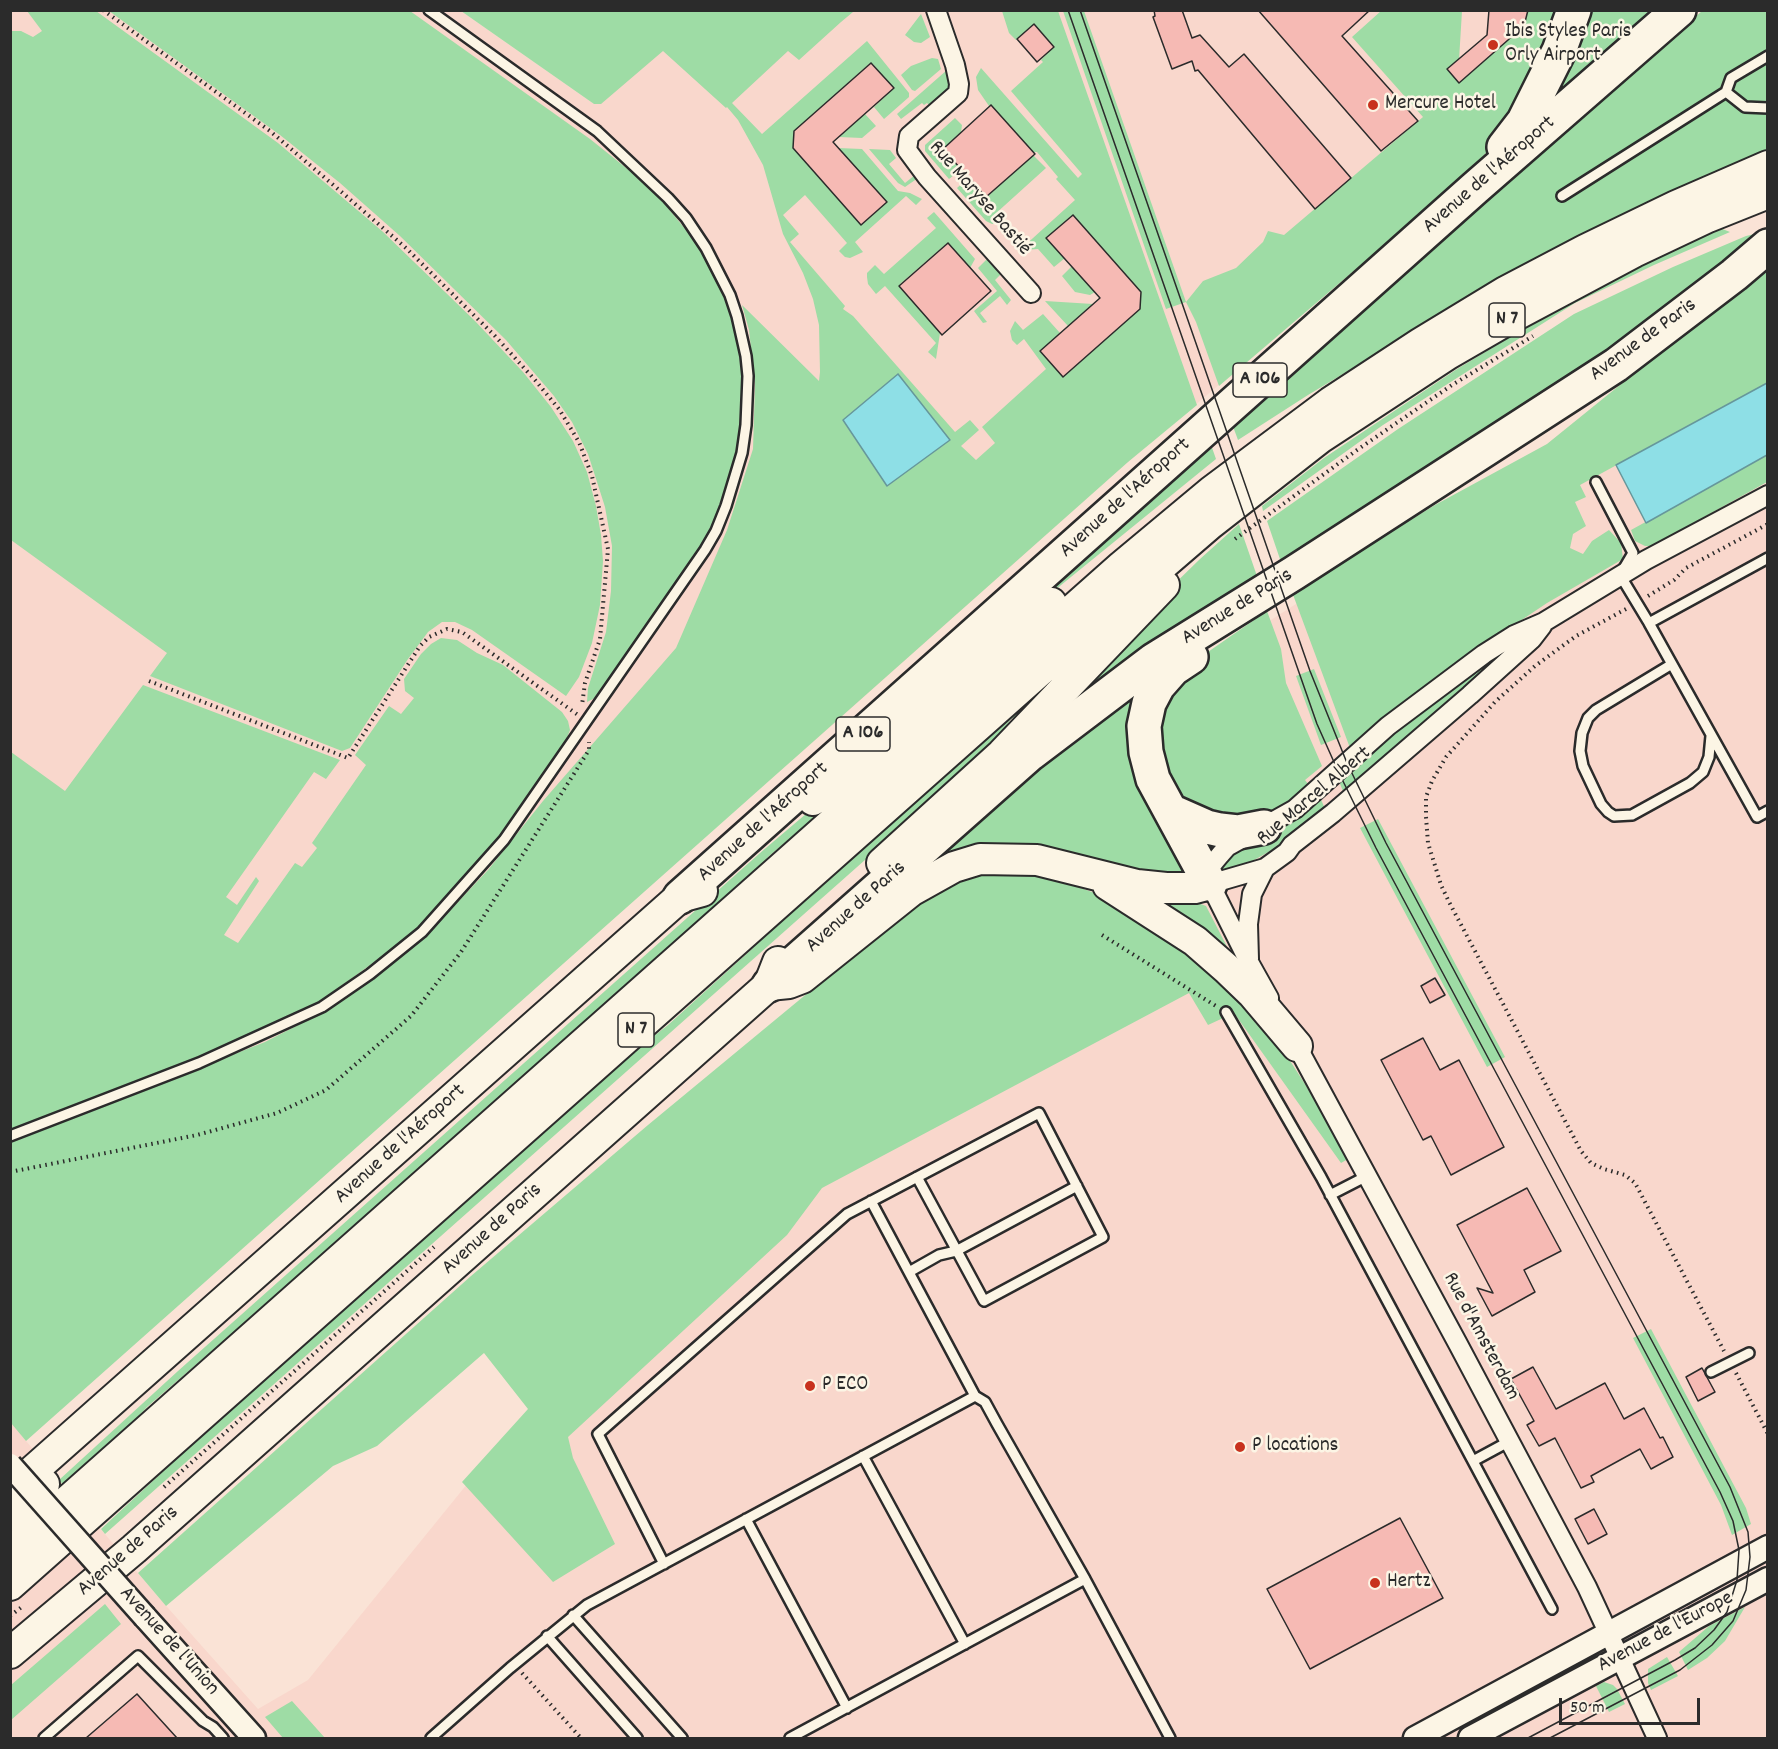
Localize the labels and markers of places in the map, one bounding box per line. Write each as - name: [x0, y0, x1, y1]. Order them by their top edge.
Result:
- place label: Ibis Styles Paris Orly Airport: [1505, 20, 1631, 70]
- marker: Ibis Styles Paris Orly Airport: [1486, 38, 1500, 52]
- place label: Mercure Hotel: [1385, 92, 1496, 118]
- marker: Mercure Hotel: [1366, 98, 1380, 112]
- place label: P ECO: [822, 1373, 868, 1399]
- marker: P ECO: [803, 1379, 817, 1393]
- place label: P locations: [1252, 1434, 1338, 1460]
- marker: P locations: [1233, 1440, 1247, 1454]
- place label: Hertz: [1387, 1570, 1431, 1596]
- marker: Hertz: [1368, 1576, 1382, 1590]

